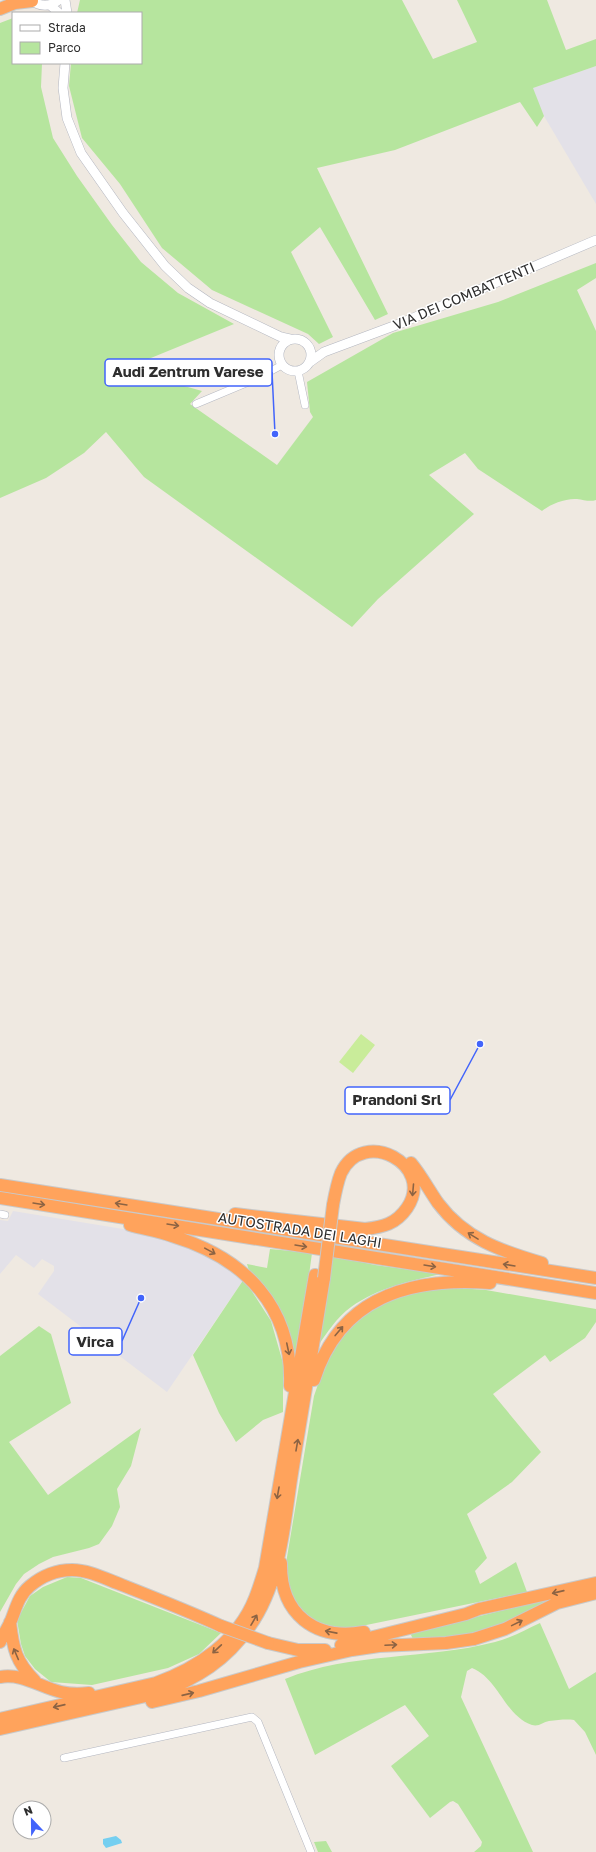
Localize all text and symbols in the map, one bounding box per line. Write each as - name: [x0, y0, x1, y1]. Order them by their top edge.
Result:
- legend: [12, 12, 142, 64]
- text: Strada: [48, 20, 86, 35]
- text: Parco: [48, 40, 81, 55]
- street label: VIA DEI COMBATTENTI: [390, 258, 537, 333]
- callout: Audi Zentrum Varese: [105, 359, 272, 386]
- text: Audi Zentrum Varese: [112, 362, 264, 380]
- callout: Prandoni Srl: [345, 1087, 450, 1114]
- text: Prandoni Srl: [352, 1090, 442, 1108]
- one-way arrow: [409, 1183, 417, 1196]
- one-way arrow: [32, 1200, 45, 1208]
- one-way arrow: [115, 1200, 128, 1208]
- street label: AUTOSTRADA DEI LAGHI: [217, 1208, 383, 1251]
- one-way arrow: [166, 1221, 179, 1229]
- one-way arrow: [468, 1232, 479, 1240]
- one-way arrow: [295, 1242, 308, 1250]
- one-way arrow: [203, 1248, 215, 1256]
- one-way arrow: [503, 1261, 516, 1269]
- one-way arrow: [423, 1262, 436, 1270]
- one-way arrow: [334, 1326, 343, 1337]
- callout: Virca: [69, 1328, 122, 1355]
- text: Virca: [76, 1332, 114, 1350]
- one-way arrow: [284, 1342, 292, 1355]
- one-way arrow: [293, 1439, 301, 1452]
- one-way arrow: [274, 1486, 282, 1499]
- one-way arrow: [552, 1588, 565, 1596]
- one-way arrow: [251, 1614, 259, 1626]
- one-way arrow: [511, 1619, 523, 1626]
- one-way arrow: [325, 1628, 338, 1636]
- one-way arrow: [384, 1642, 397, 1649]
- one-way arrow: [212, 1645, 222, 1654]
- one-way arrow: [12, 1649, 20, 1661]
- one-way arrow: [181, 1689, 194, 1697]
- one-way arrow: [52, 1702, 65, 1710]
- north arrow: [12, 1800, 52, 1840]
- text: N: [22, 1803, 34, 1818]

